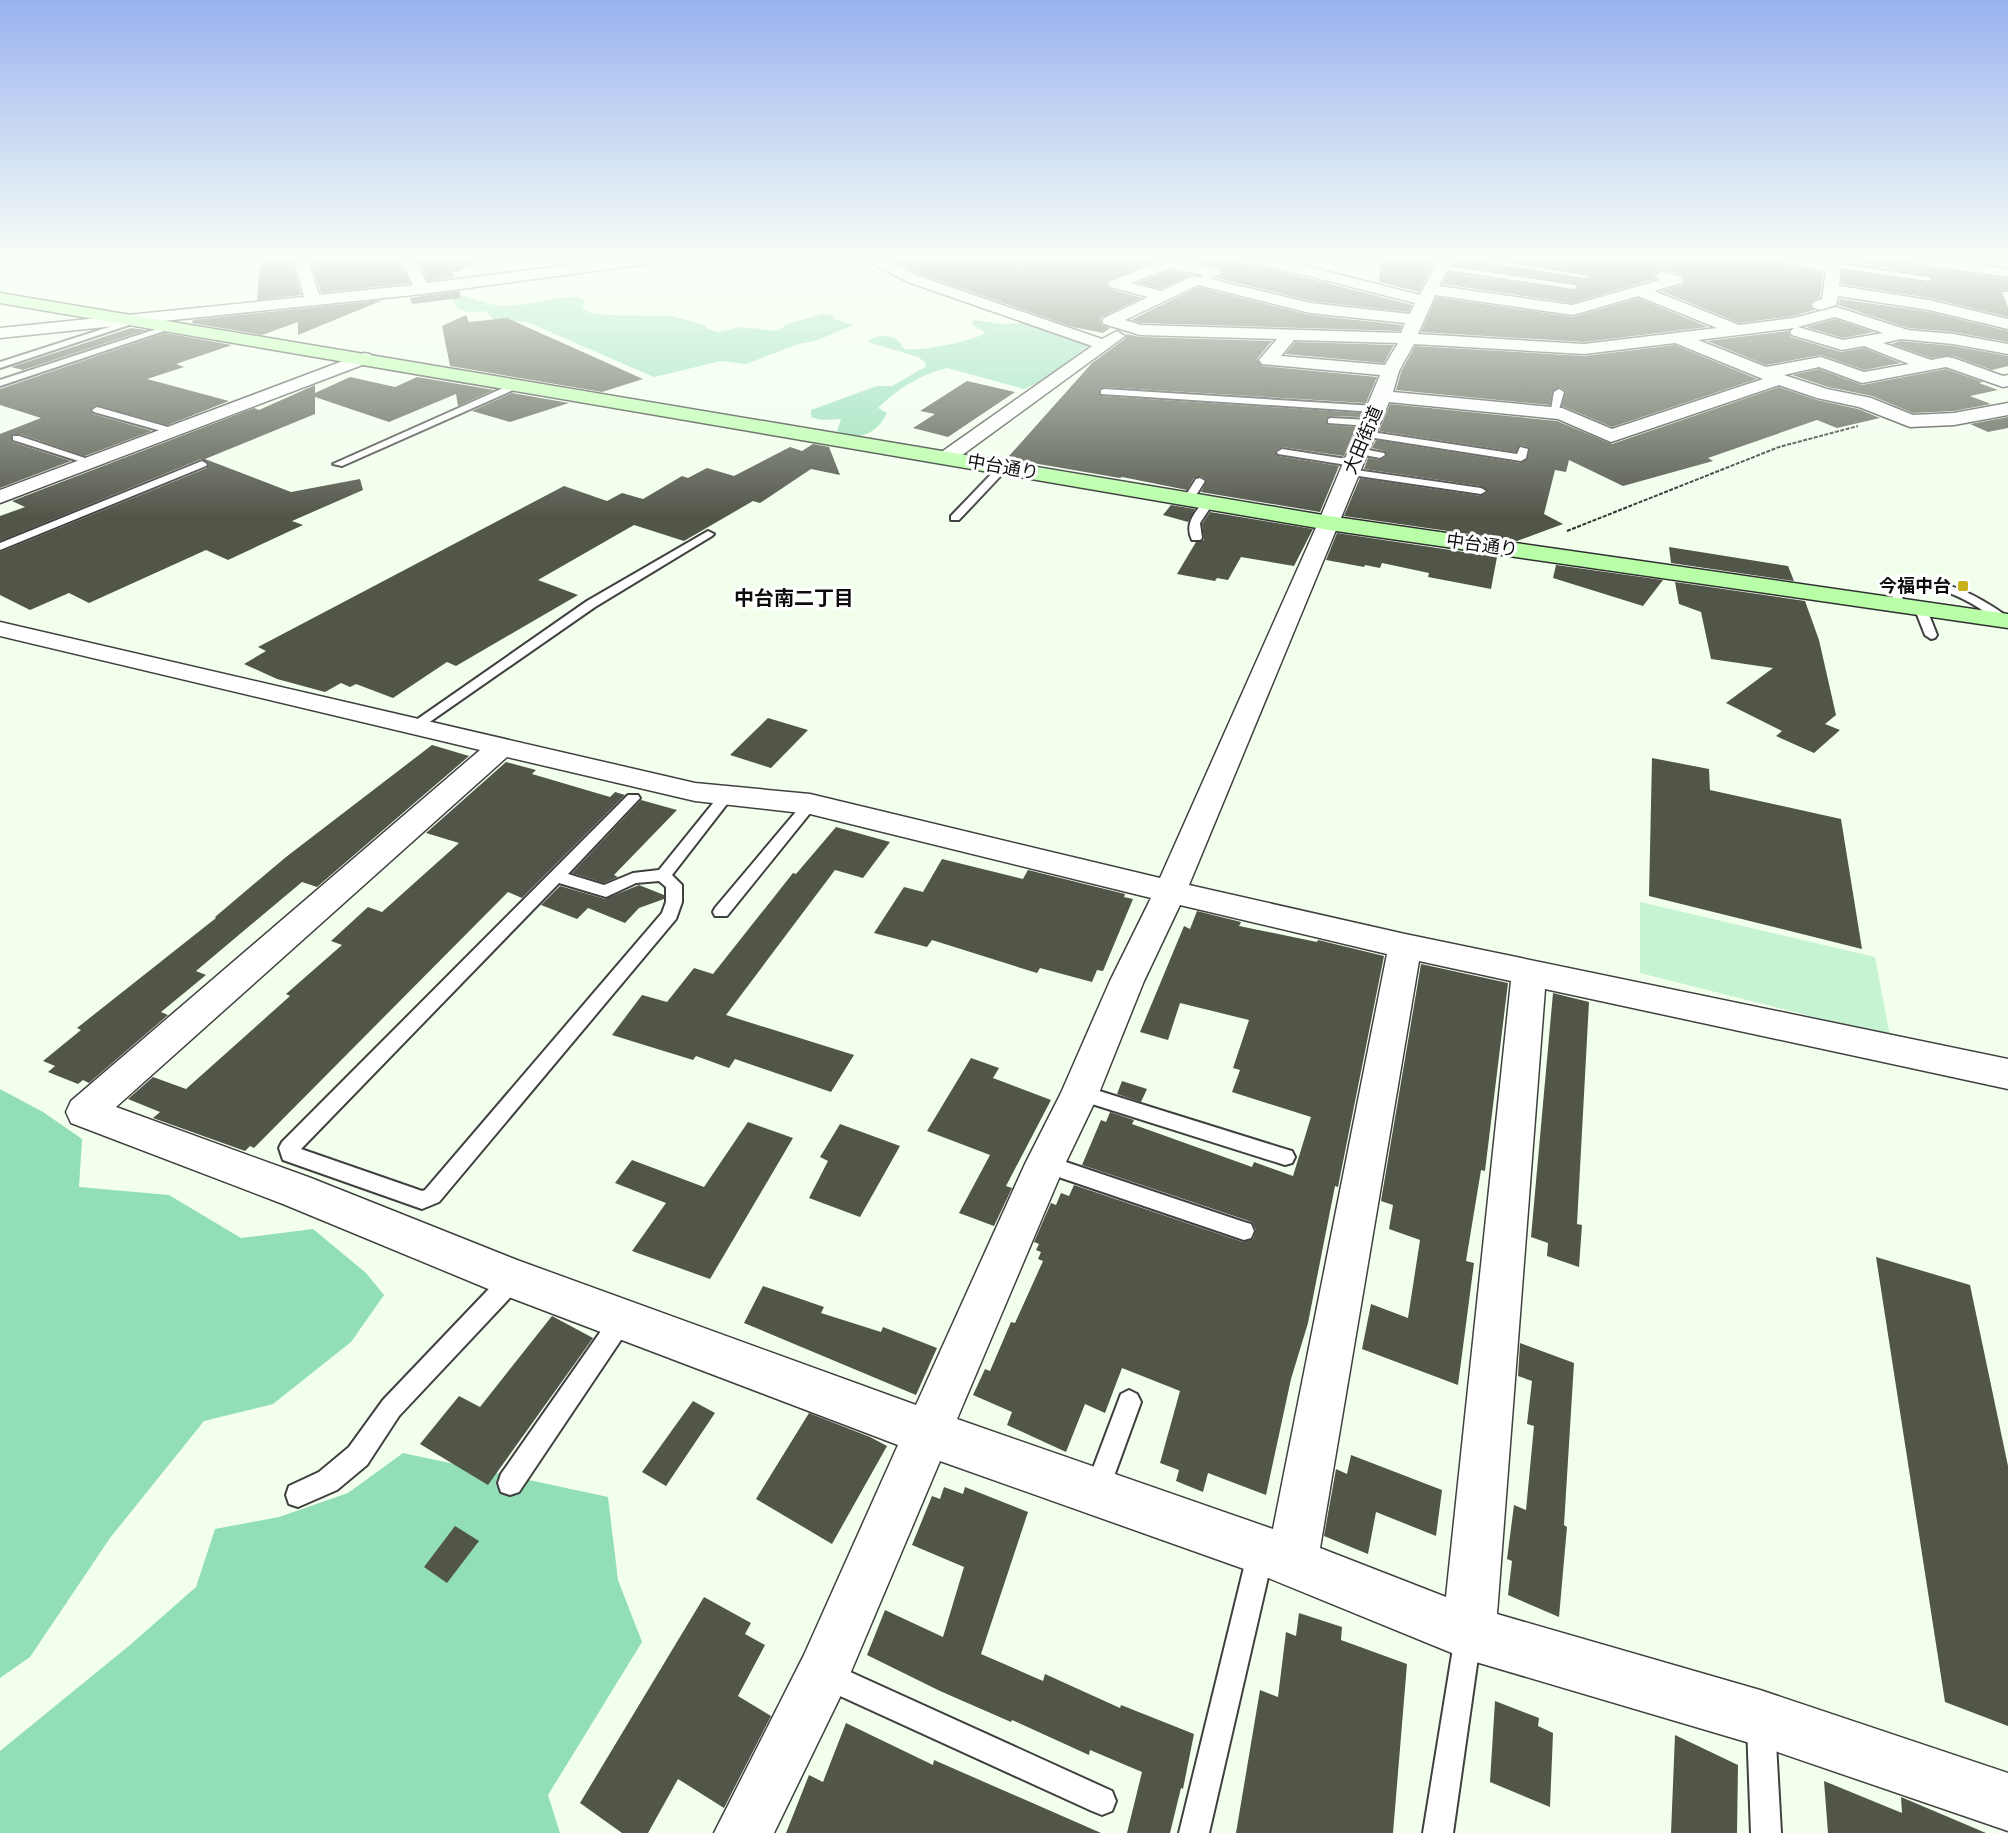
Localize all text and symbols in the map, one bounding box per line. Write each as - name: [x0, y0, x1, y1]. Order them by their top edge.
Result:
- street label: 大田街道: [1339, 403, 1387, 477]
- street label: 中台通り: [966, 450, 1040, 484]
- street label: 中台通り: [1445, 529, 1519, 561]
- place label: 今福中台: [1879, 575, 1951, 597]
- marker: 今福中台: [1956, 579, 1970, 593]
- district label: 中台南二丁目: [734, 586, 854, 610]

